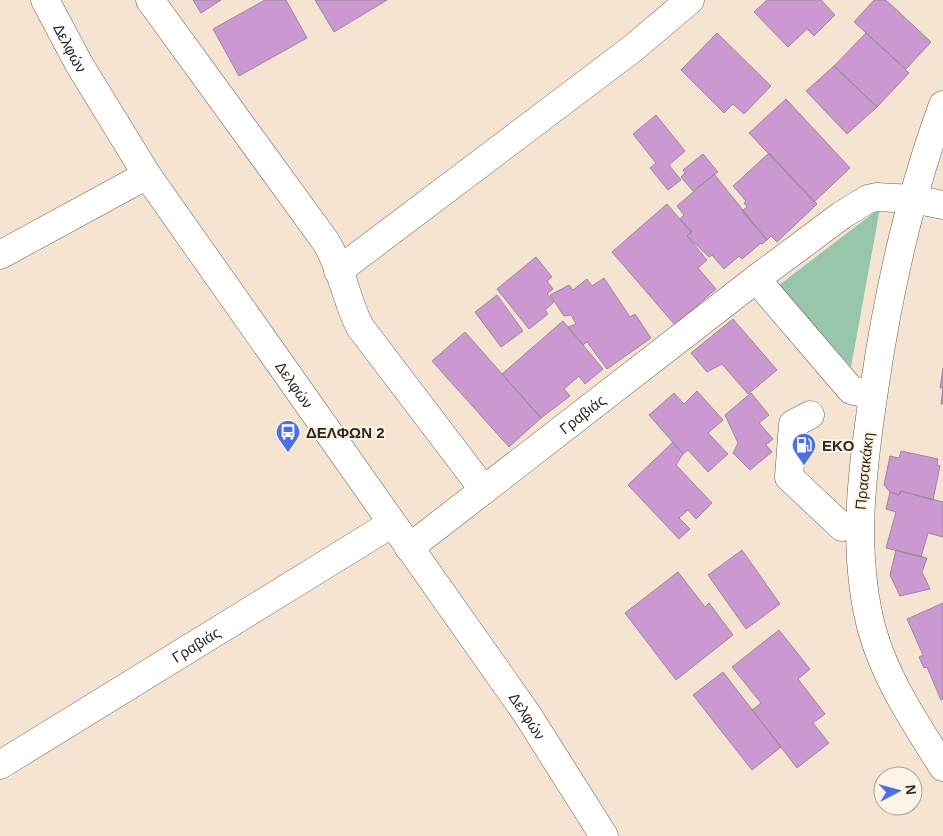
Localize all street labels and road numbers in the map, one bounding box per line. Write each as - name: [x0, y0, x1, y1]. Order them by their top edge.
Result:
- street label: Δελφών: [50, 20, 90, 75]
- street label: Δελφών: [273, 358, 317, 411]
- street label: Γραβιάς: [556, 391, 608, 437]
- street label: Πρασακάκη: [851, 431, 877, 511]
- street label: Γραβιάς: [169, 623, 223, 666]
- street label: Δελφών: [506, 689, 549, 742]

